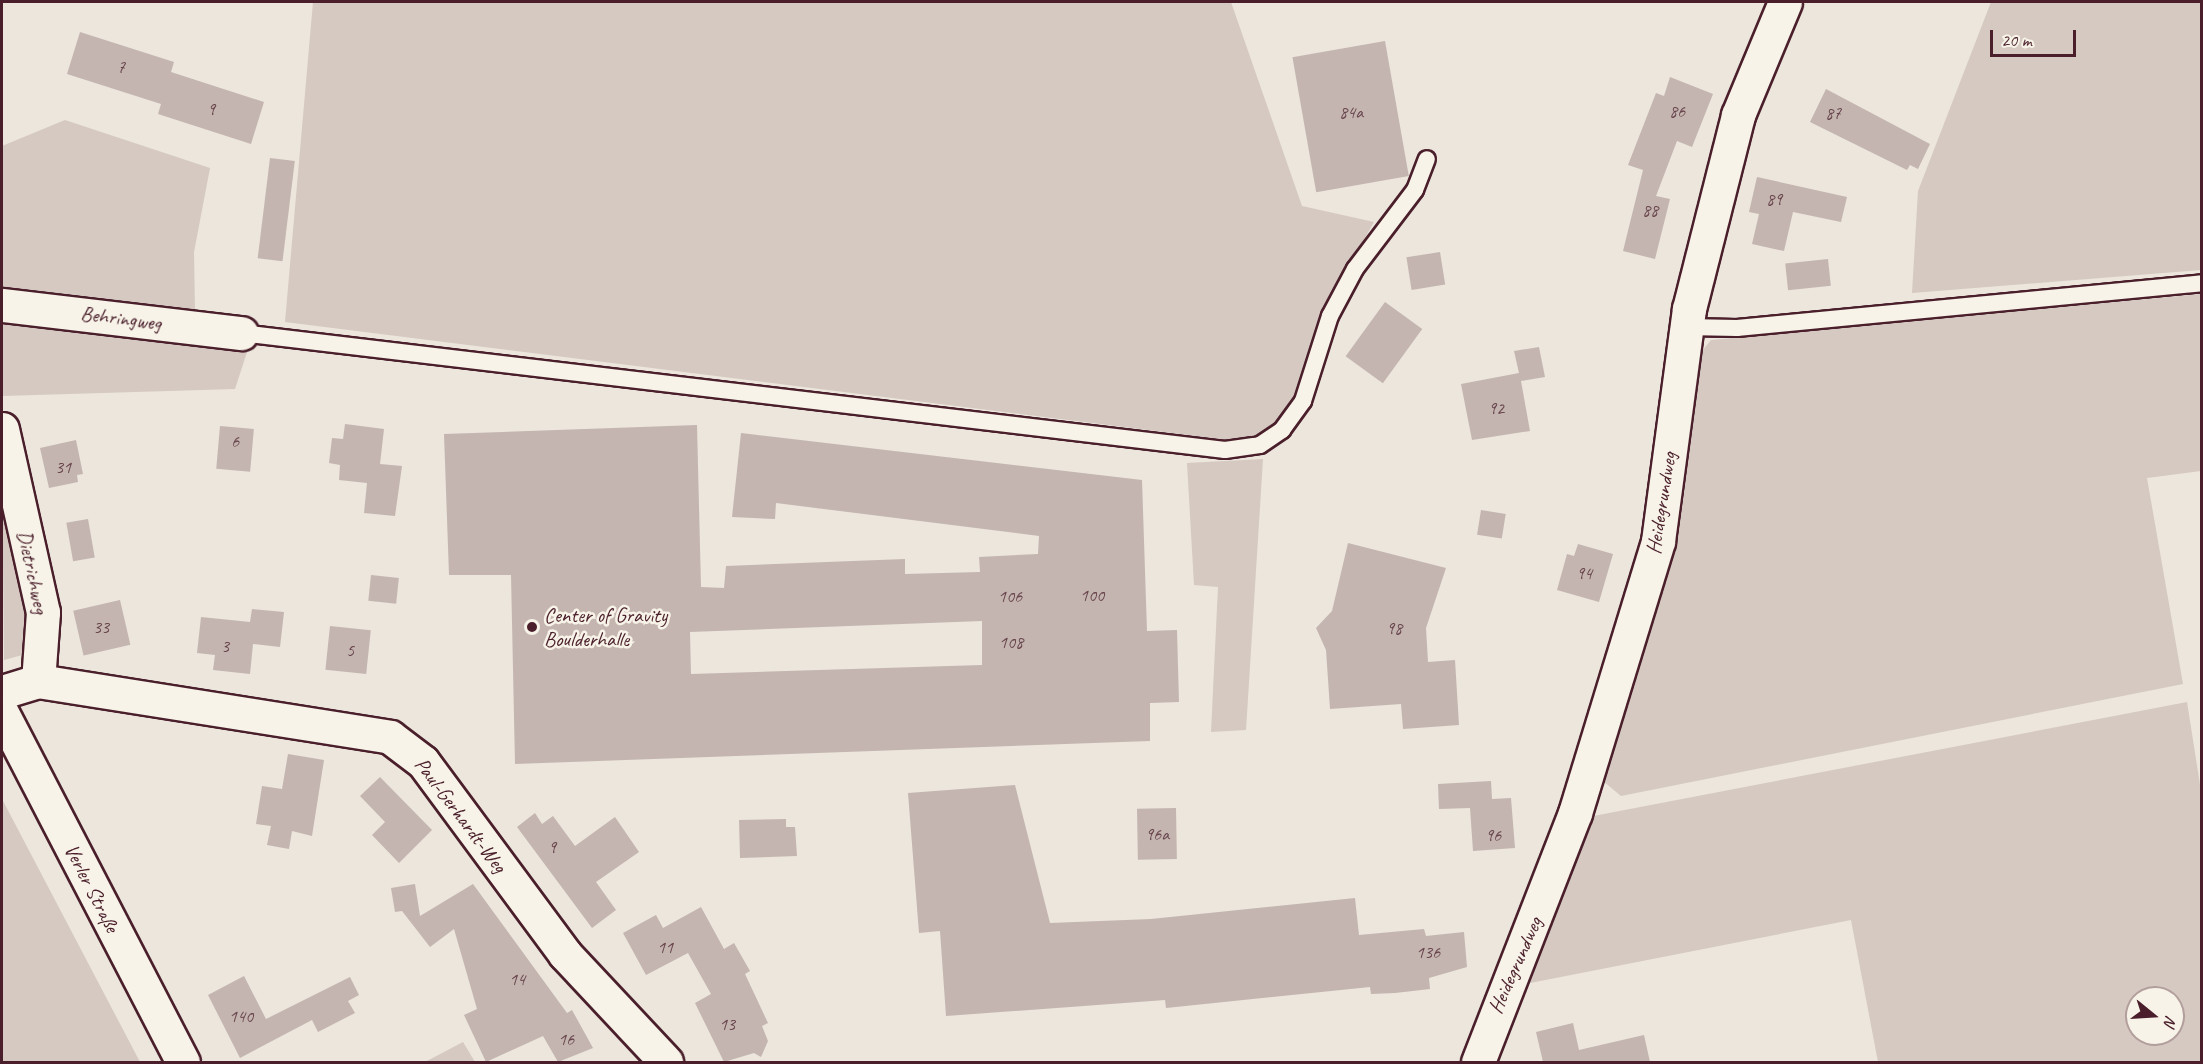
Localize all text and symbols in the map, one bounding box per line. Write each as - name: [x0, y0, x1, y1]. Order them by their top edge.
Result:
- scale bar: [1993, 18, 2078, 56]
- text: 20 m: [2001, 29, 2032, 51]
- house number: 7: [117, 56, 125, 78]
- house number: 9: [207, 98, 215, 120]
- house number: 86: [1669, 100, 1685, 122]
- house number: 84a: [1339, 101, 1363, 123]
- house number: 87: [1825, 102, 1841, 124]
- house number: 89: [1766, 188, 1782, 210]
- house number: 88: [1642, 199, 1658, 221]
- street label: Behringweg: [79, 301, 163, 335]
- house number: 92: [1488, 397, 1504, 419]
- house number: 6: [231, 430, 239, 452]
- street label: Heidegrundweg: [1640, 450, 1682, 556]
- house number: 31: [55, 456, 71, 478]
- street label: Dietrichweg: [12, 528, 54, 616]
- house number: 94: [1576, 562, 1592, 584]
- house number: 100: [1080, 584, 1104, 606]
- house number: 106: [998, 585, 1022, 607]
- place label: Center of Gravity Boulderhalle: [544, 602, 667, 652]
- house number: 33: [93, 616, 109, 638]
- house number: 98: [1386, 617, 1402, 639]
- marker: Center of Gravity Boulderhalle: [525, 620, 539, 634]
- house number: 108: [999, 631, 1023, 653]
- house number: 3: [221, 635, 229, 657]
- house number: 5: [346, 639, 354, 661]
- street label: Paul-Gerhardt-Weg: [409, 752, 513, 878]
- house number: 96a: [1145, 823, 1169, 845]
- house number: 96: [1485, 824, 1501, 846]
- house number: 9: [548, 836, 556, 858]
- street label: Verler Straße: [59, 839, 125, 937]
- street label: Heidegrundweg: [1482, 913, 1548, 1017]
- house number: 11: [657, 936, 673, 958]
- house number: 136: [1416, 941, 1440, 963]
- house number: 14: [509, 968, 525, 990]
- north arrow: [2125, 986, 2185, 1046]
- house number: 140: [229, 1005, 253, 1027]
- house number: 13: [719, 1013, 735, 1035]
- text: N: [2159, 1013, 2181, 1029]
- house number: 16: [558, 1028, 574, 1050]

